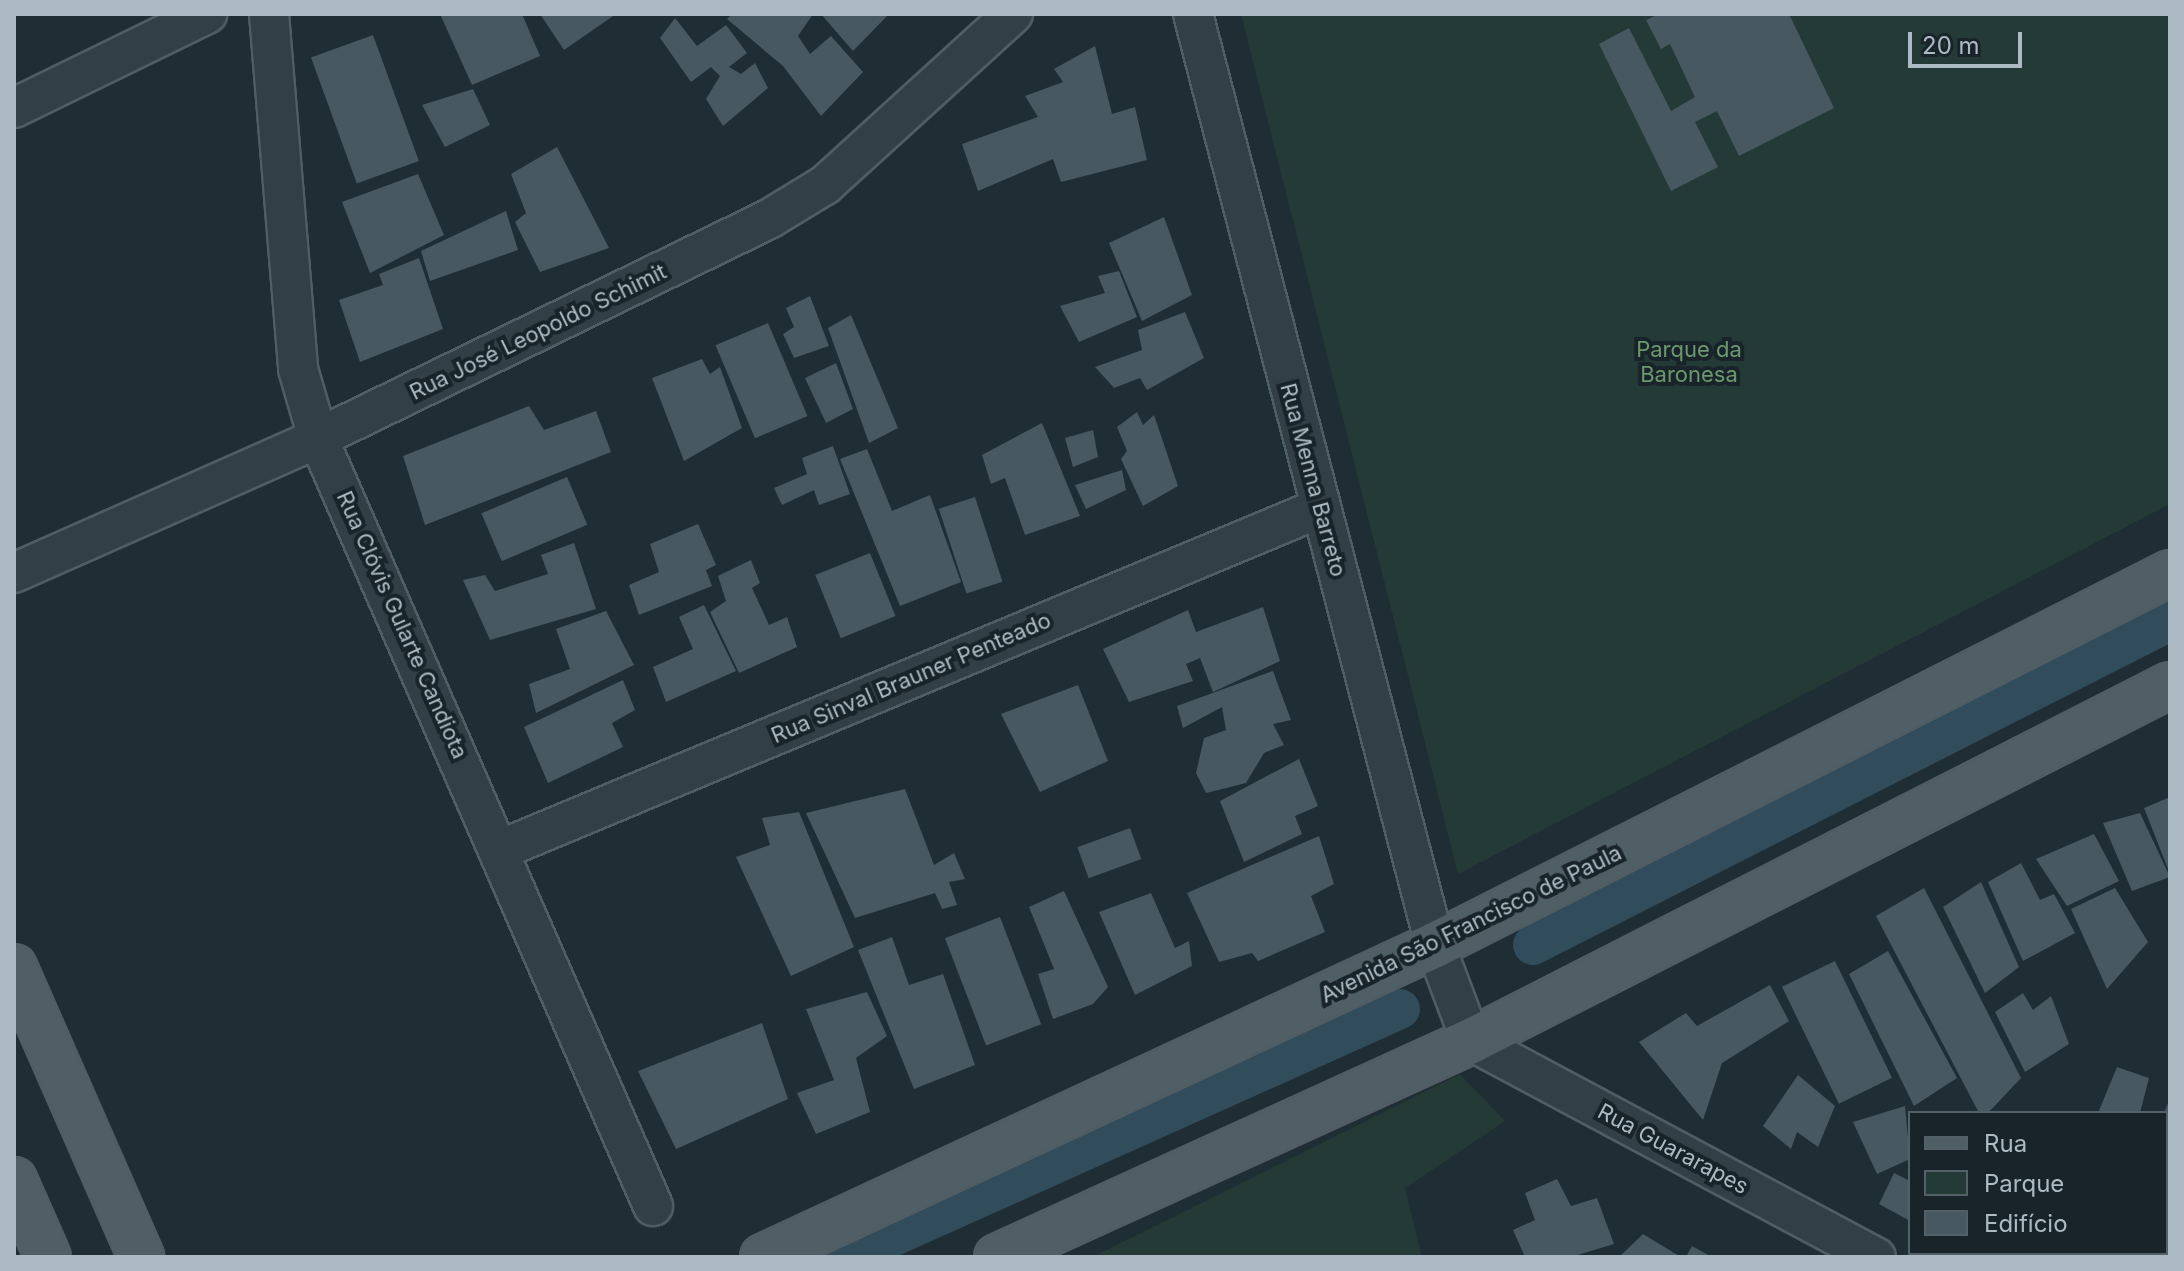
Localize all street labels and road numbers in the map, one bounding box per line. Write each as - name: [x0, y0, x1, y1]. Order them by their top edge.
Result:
- street label: Rua José Leopoldo Schimit: [405, 258, 671, 406]
- street label: Rua Menna Barreto: [1274, 380, 1352, 580]
- street label: Rua Clóvis Gularte Candiota: [331, 487, 473, 763]
- street label: Rua Sinval Brauner Penteado: [767, 607, 1055, 749]
- street label: Avenida São Francisco de Paula: [1316, 839, 1626, 1009]
- street label: Rua Guararapes: [1593, 1098, 1753, 1200]

